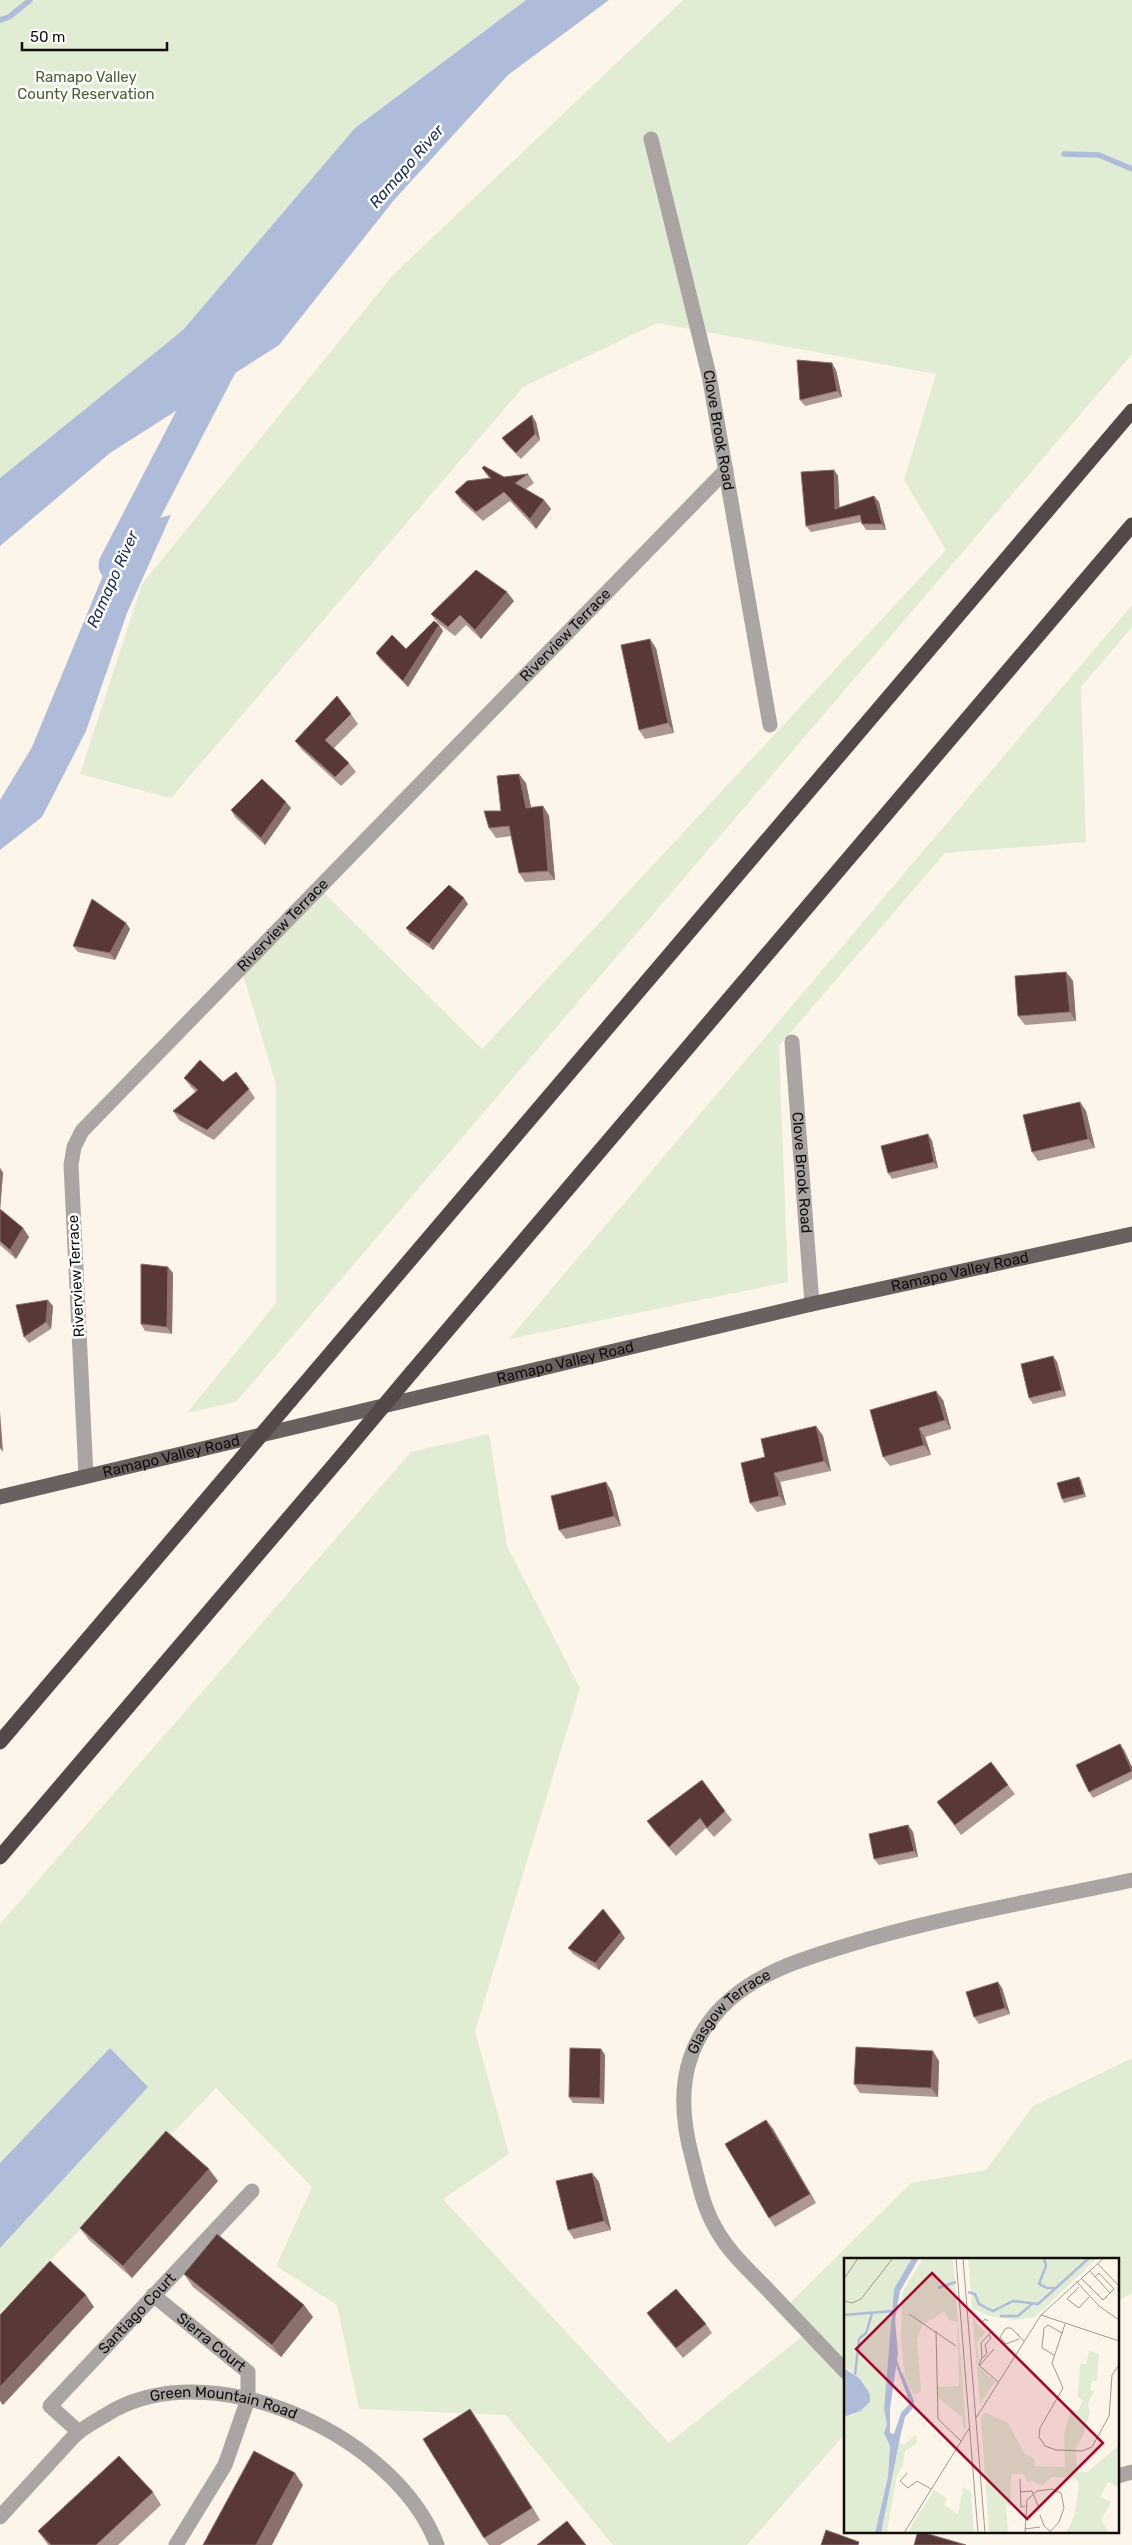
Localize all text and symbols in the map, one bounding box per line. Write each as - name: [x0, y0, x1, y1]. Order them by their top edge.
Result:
- scale bar: [22, 20, 168, 52]
- text: 50 m: [30, 28, 65, 46]
- park label: Ramapo Valley County Reservation: [17, 68, 155, 103]
- water label: Ramapo River: [365, 120, 448, 212]
- street label: Clove Brook Road: [699, 369, 738, 492]
- water label: Ramapo River: [83, 527, 143, 631]
- street label: Riverview Terrace: [516, 585, 615, 685]
- street label: Riverview Terrace: [233, 875, 332, 975]
- street label: Clove Brook Road: [788, 1111, 816, 1234]
- street label: Riverview Terrace: [64, 1214, 88, 1338]
- street label: Ramapo Valley Road: [889, 1248, 1030, 1295]
- street label: Ramapo Valley Road: [495, 1338, 636, 1388]
- street label: Ramapo Valley Road: [101, 1431, 242, 1481]
- street label: Glasgow Terrace: [684, 1965, 774, 2057]
- inset map: [844, 2258, 1120, 2532]
- street label: Santiago Court: [95, 2269, 180, 2358]
- street label: Sierra Court: [173, 2309, 250, 2376]
- street label: Green Mountain Road: [148, 2383, 300, 2423]

